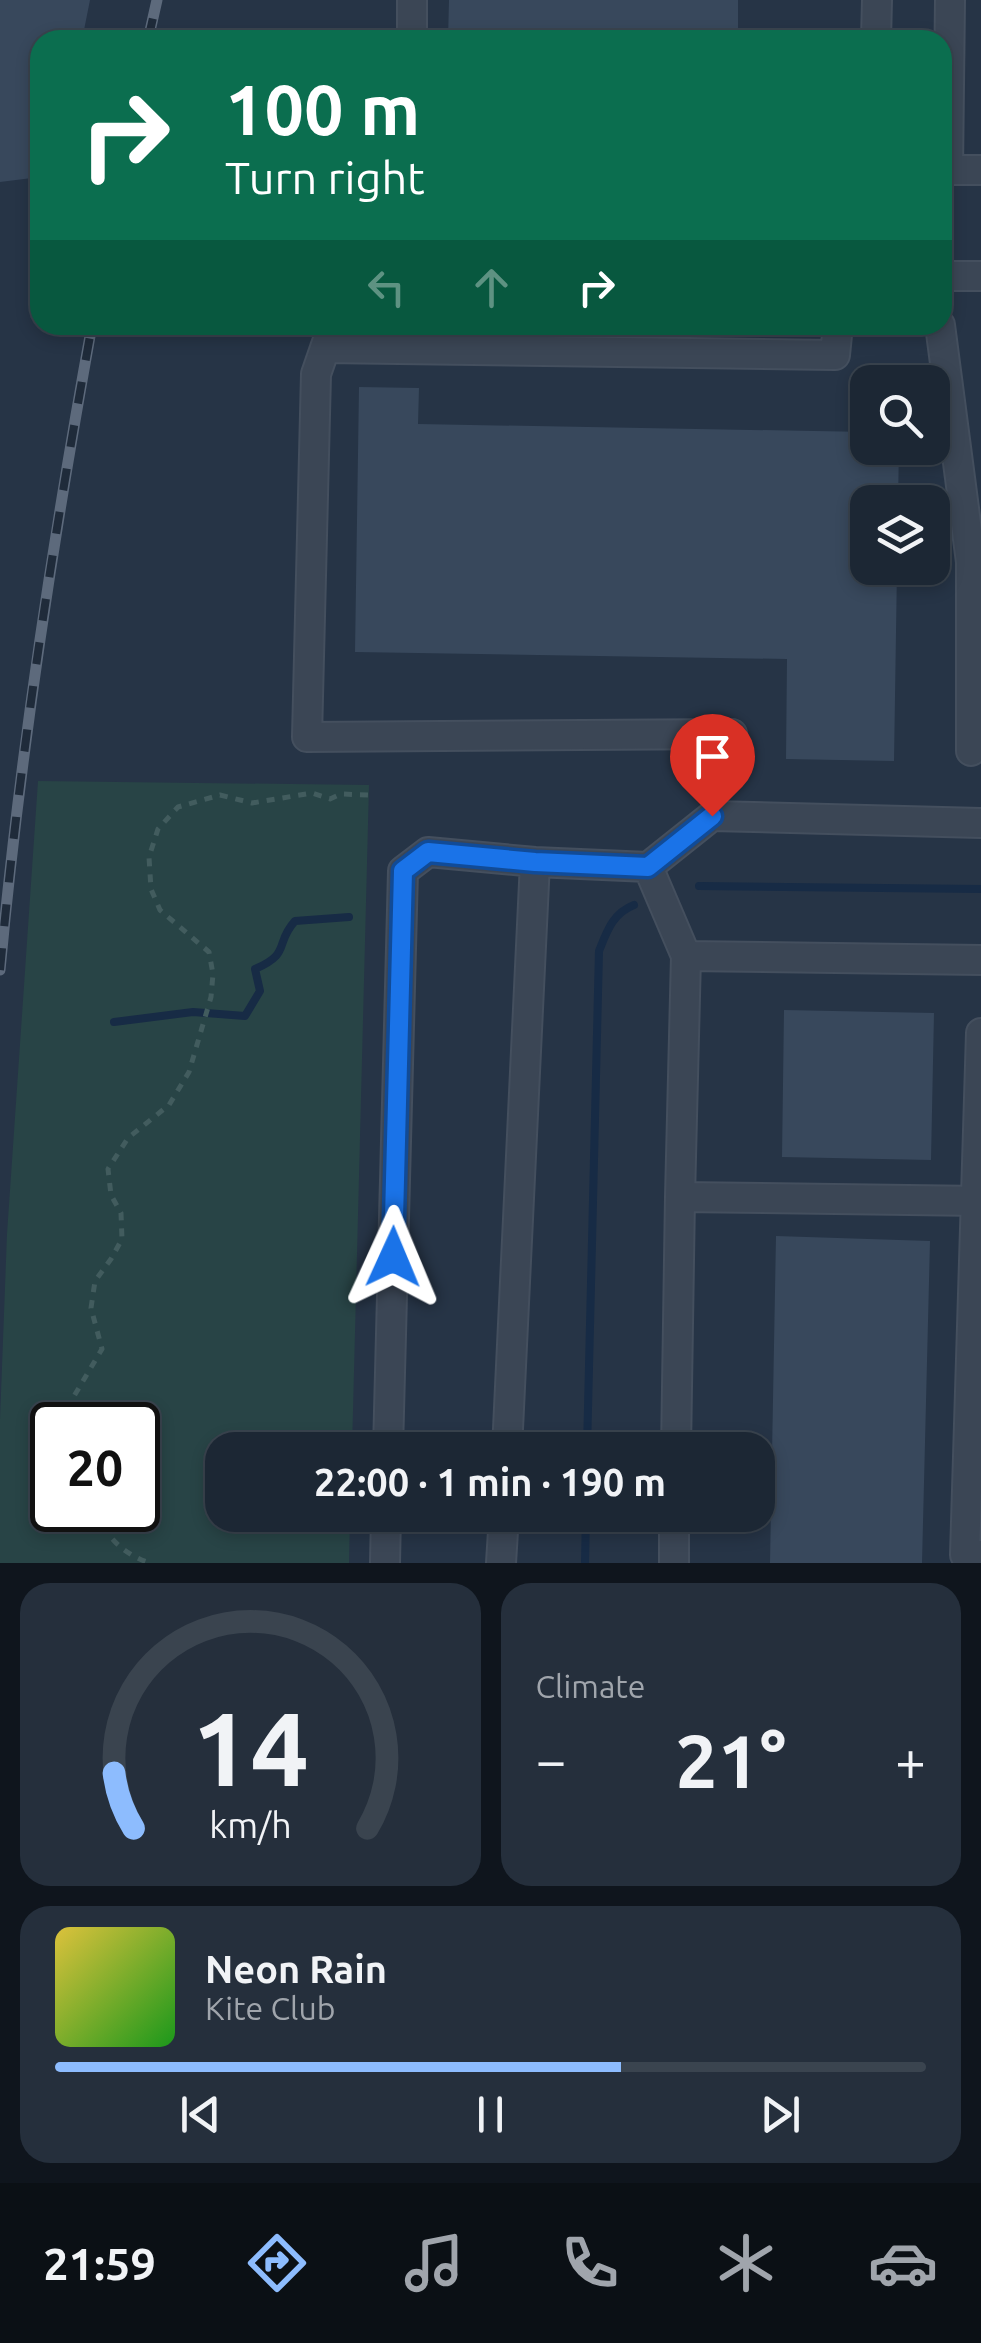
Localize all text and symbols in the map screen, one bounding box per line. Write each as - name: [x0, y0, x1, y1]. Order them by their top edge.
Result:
- icon: right: [60, 70, 190, 200]
- text: 100 m: [225, 70, 420, 148]
- text: Turn right: [225, 152, 425, 203]
- icon: left: [359, 260, 414, 315]
- icon: ahead: [464, 260, 519, 315]
- icon: right: [569, 260, 624, 315]
- map controls: [850, 365, 950, 585]
- button: search: [850, 365, 950, 465]
- button: layers: [850, 485, 950, 585]
- pin: [670, 714, 755, 817]
- icon: arrive: [685, 729, 740, 784]
- position arrow: [341, 1205, 445, 1309]
- speed limit sign: 20: [30, 1402, 160, 1532]
- text: 22:00 · 1 min · 190 m: [314, 1461, 666, 1503]
- text: Climate: [536, 1668, 646, 1704]
- text: 14: [192, 1689, 309, 1806]
- text: 21°: [675, 1718, 786, 1802]
- text: −: [536, 1729, 567, 1790]
- text: +: [895, 1729, 926, 1790]
- text: km/h: [209, 1805, 292, 1845]
- text: Neon Rain: [205, 1948, 387, 1990]
- text: Kite Club: [205, 1990, 335, 2026]
- icon: previous: [173, 2087, 228, 2142]
- icon: pause: [463, 2087, 518, 2142]
- icon: next: [753, 2087, 808, 2142]
- icon: directions: [242, 2228, 312, 2298]
- icon: music: [399, 2228, 469, 2298]
- icon: phone: [555, 2228, 625, 2298]
- icon: climate: [711, 2228, 781, 2298]
- icon: car: [868, 2228, 938, 2298]
- text: 21:59: [43, 2238, 156, 2289]

